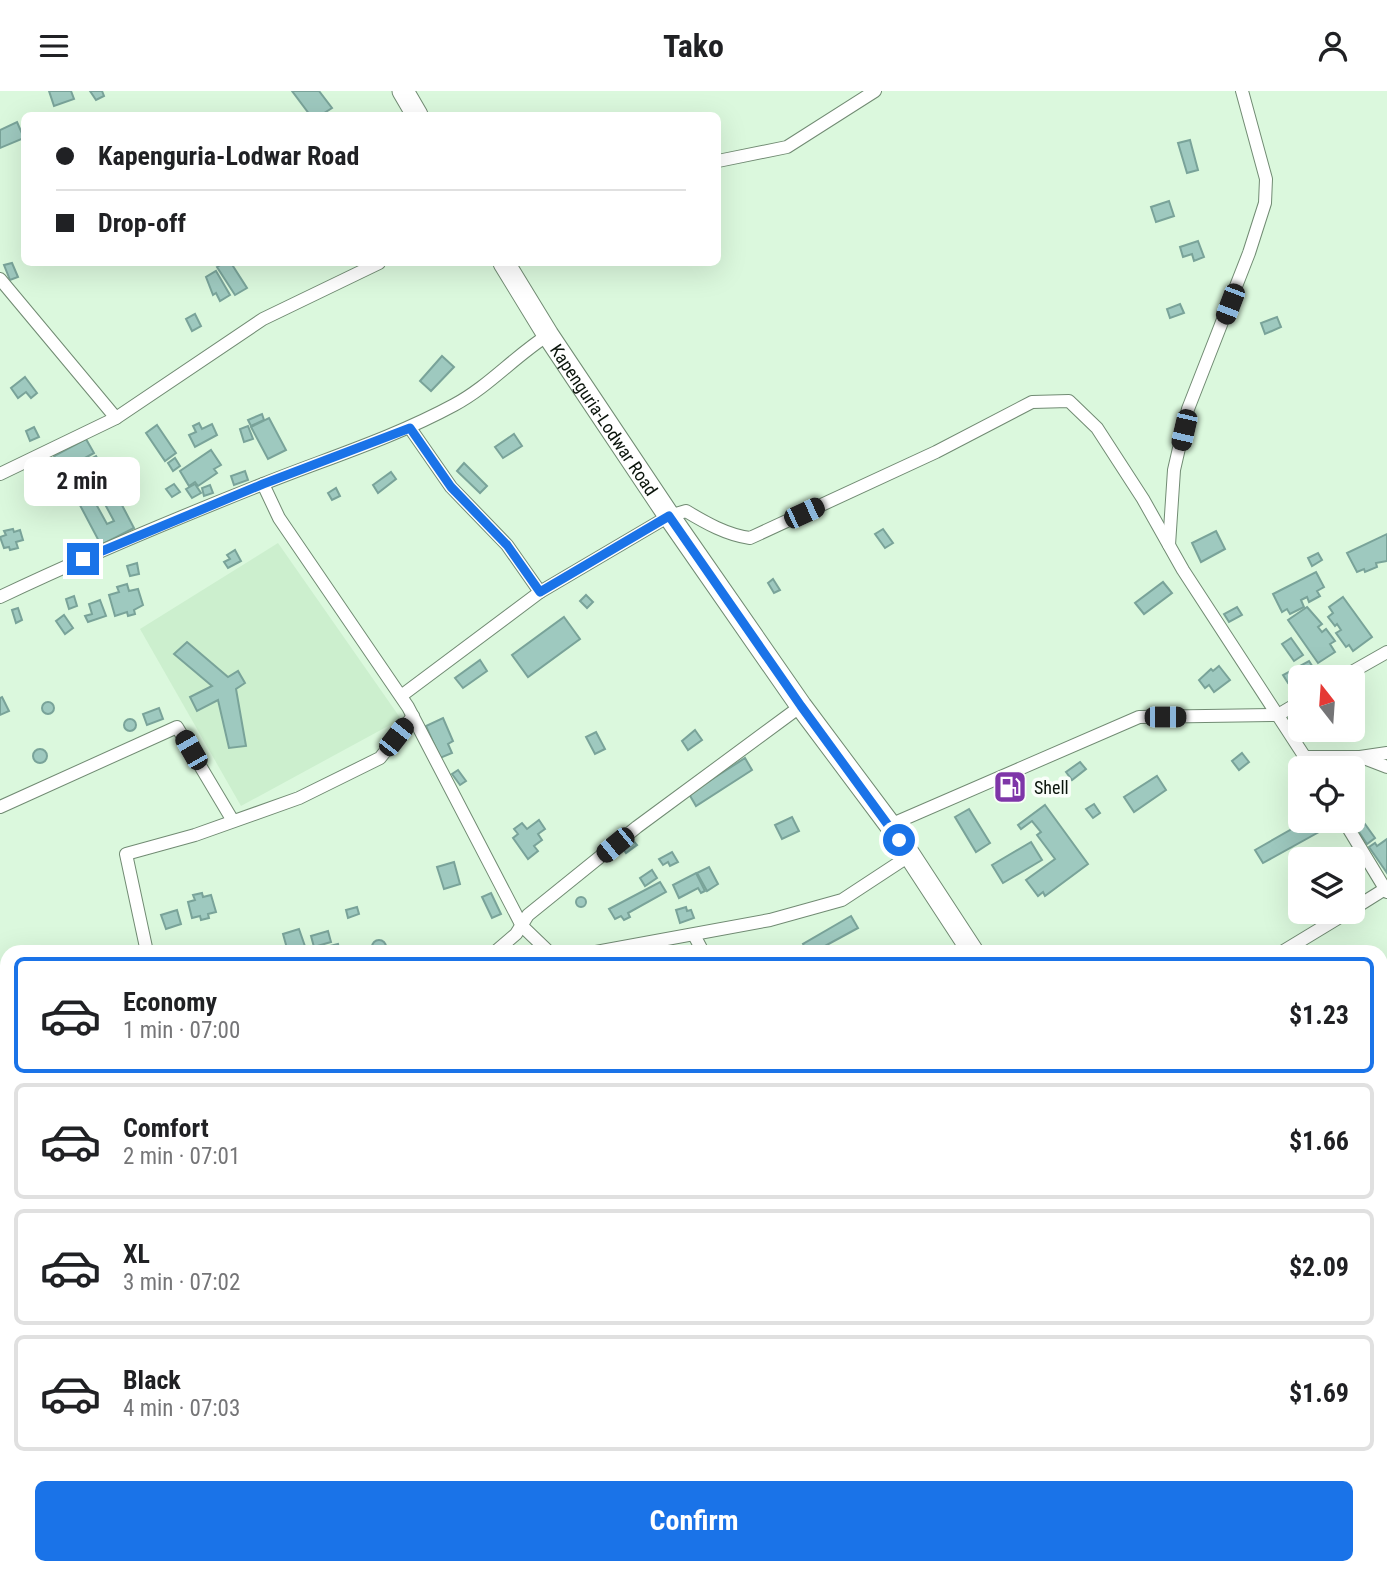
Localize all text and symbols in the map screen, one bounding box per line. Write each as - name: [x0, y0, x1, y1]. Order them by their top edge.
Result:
- icon: menu: [35, 27, 73, 65]
- text: Tako: [663, 27, 724, 65]
- icon: person: [1314, 27, 1352, 65]
- text: Kapenguria-Lodwar Road: [98, 141, 359, 171]
- text: Drop-off: [98, 208, 186, 238]
- car: [1213, 281, 1248, 327]
- street label: Kapenguria-Lodwar Road: [546, 340, 663, 499]
- car: [1170, 407, 1199, 453]
- callout: 2 min: [25, 457, 141, 507]
- text: 2 min: [56, 468, 108, 495]
- car: [781, 495, 828, 531]
- route end: [67, 543, 99, 575]
- north arrow: [1288, 665, 1365, 742]
- map controls: [1288, 665, 1365, 924]
- car: [1145, 707, 1187, 728]
- car: [375, 714, 418, 760]
- car: [172, 727, 211, 773]
- button: locate: [1288, 756, 1365, 833]
- fuel station icon: Shell: [991, 768, 1029, 806]
- place label: Shell: [1034, 777, 1069, 798]
- car: [593, 824, 638, 866]
- route start: [883, 824, 915, 856]
- button: layers: [1288, 847, 1365, 924]
- icon: car: [39, 984, 102, 1047]
- text: Economy: [123, 987, 217, 1017]
- text: $1.23: [1289, 1000, 1349, 1030]
- text: 1 min · 07:00: [123, 1017, 240, 1044]
- icon: car: [39, 1110, 102, 1173]
- text: Comfort: [123, 1113, 209, 1143]
- text: $1.66: [1289, 1126, 1349, 1156]
- text: 2 min · 07:01: [123, 1143, 240, 1170]
- icon: car: [39, 1236, 102, 1299]
- text: XL: [123, 1239, 150, 1269]
- text: $2.09: [1289, 1252, 1349, 1282]
- text: 3 min · 07:02: [123, 1269, 240, 1296]
- icon: car: [39, 1362, 102, 1425]
- text: Black: [123, 1365, 181, 1395]
- text: $1.69: [1289, 1378, 1349, 1408]
- text: 4 min · 07:03: [123, 1395, 240, 1422]
- button: Confirm: [35, 1481, 1353, 1561]

